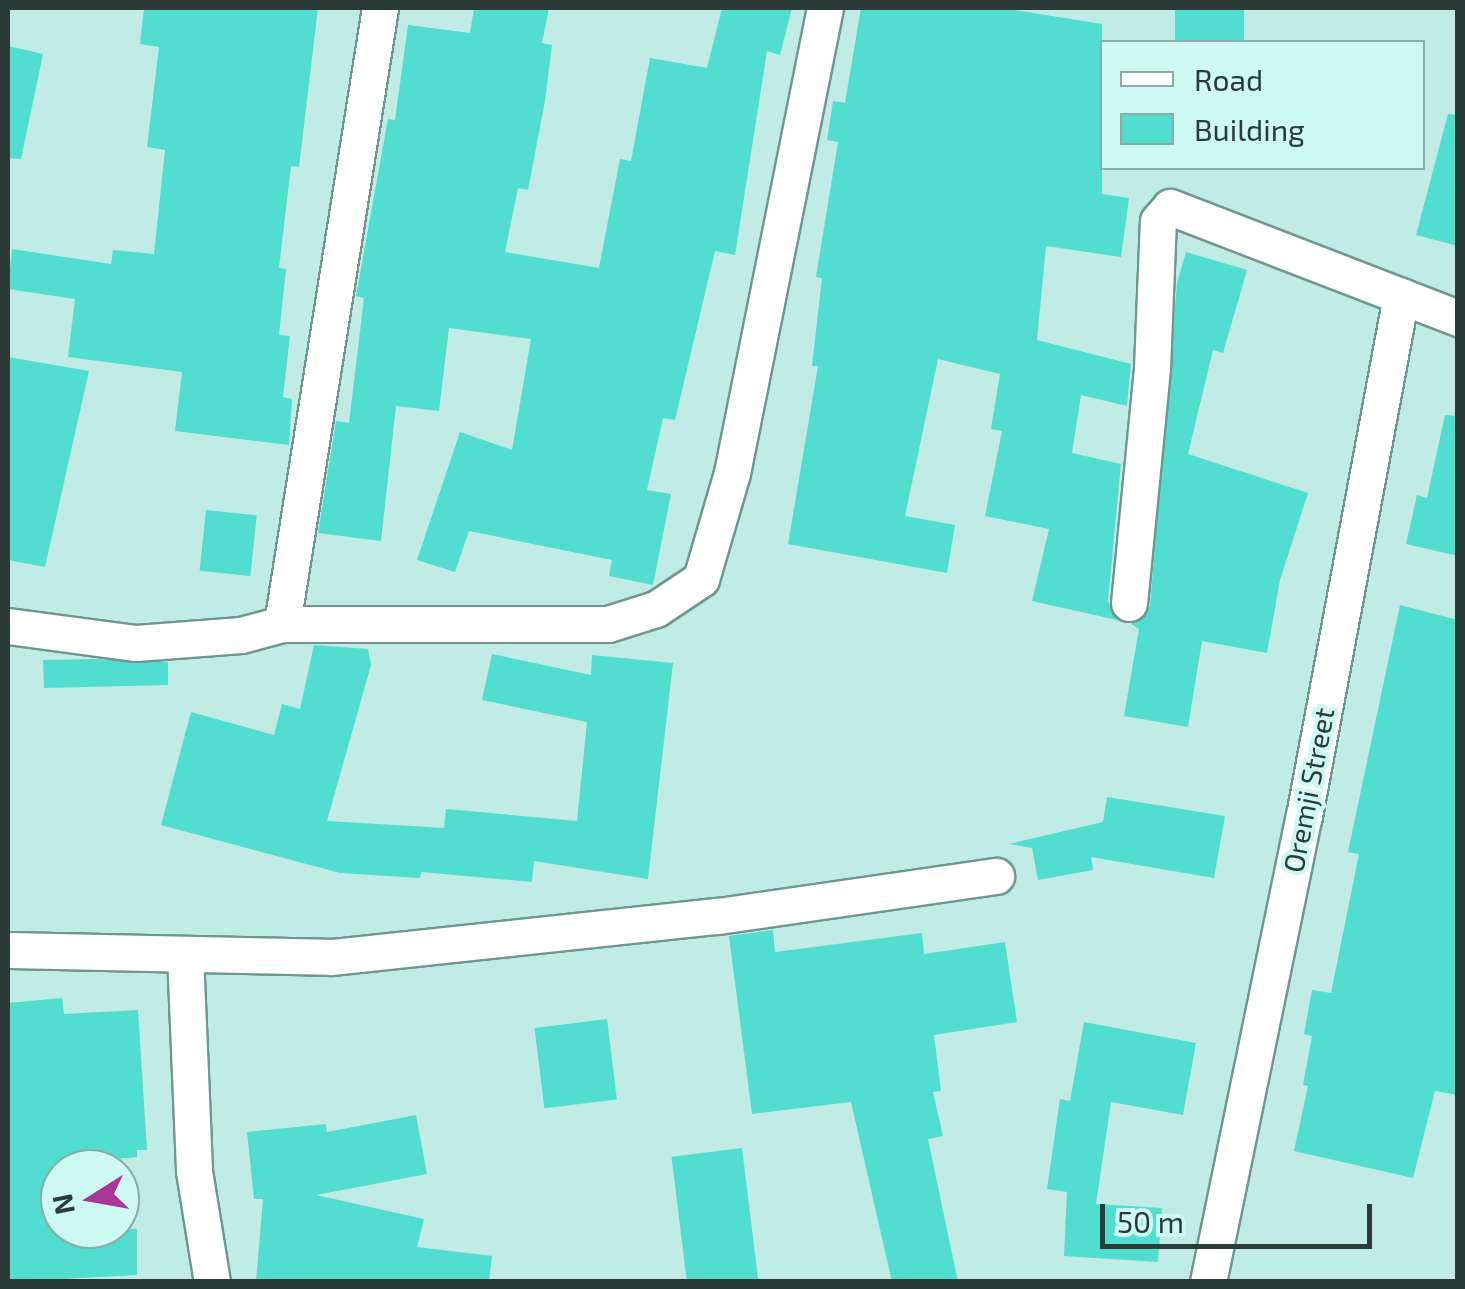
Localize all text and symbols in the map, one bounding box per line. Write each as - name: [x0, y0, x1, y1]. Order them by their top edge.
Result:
- legend: [1100, 40, 1425, 170]
- text: Road: [1194, 61, 1263, 97]
- text: Building: [1194, 111, 1305, 147]
- street label: Oremji Street: [1276, 705, 1340, 875]
- north arrow: [40, 1149, 140, 1249]
- scale bar: [1105, 1184, 1378, 1246]
- text: N: [44, 1191, 81, 1218]
- text: 50 m: [1117, 1203, 1184, 1239]

